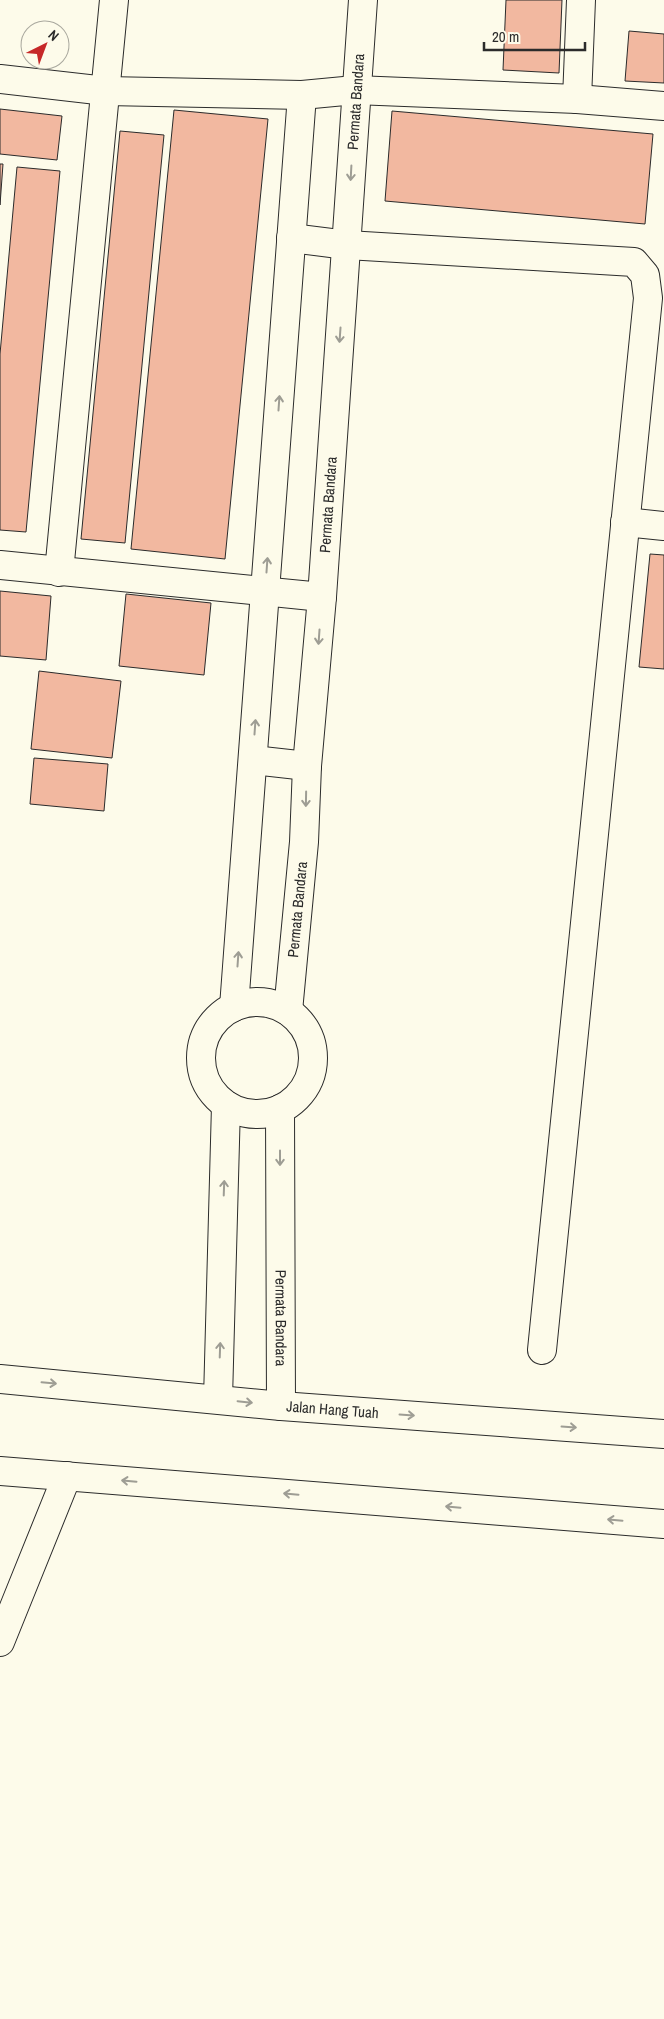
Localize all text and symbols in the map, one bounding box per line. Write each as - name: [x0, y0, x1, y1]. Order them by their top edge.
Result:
- north arrow: [20, 20, 70, 70]
- scale bar: [484, 20, 585, 52]
- text: N: [45, 26, 63, 45]
- text: 20 m: [492, 26, 519, 47]
- street label: Permata Bandara: [342, 53, 369, 150]
- one-way arrow: [346, 165, 355, 181]
- one-way arrow: [336, 327, 345, 343]
- one-way arrow: [275, 395, 284, 411]
- street label: Permata Bandara: [314, 456, 342, 554]
- one-way arrow: [263, 557, 272, 573]
- one-way arrow: [314, 629, 323, 645]
- one-way arrow: [251, 719, 260, 735]
- one-way arrow: [301, 790, 311, 807]
- street label: Permata Bandara: [282, 860, 312, 958]
- one-way arrow: [233, 951, 243, 967]
- one-way arrow: [275, 1150, 285, 1166]
- one-way arrow: [219, 1180, 229, 1196]
- street label: Permata Bandara: [271, 1270, 292, 1366]
- one-way arrow: [215, 1343, 224, 1359]
- one-way arrow: [40, 1378, 56, 1388]
- street label: Jalan Hang Tuah: [286, 1395, 379, 1423]
- one-way arrow: [237, 1397, 253, 1407]
- one-way arrow: [399, 1411, 415, 1420]
- one-way arrow: [561, 1423, 577, 1432]
- one-way arrow: [122, 1476, 138, 1486]
- one-way arrow: [284, 1489, 300, 1498]
- one-way arrow: [446, 1502, 462, 1511]
- one-way arrow: [608, 1515, 624, 1524]

